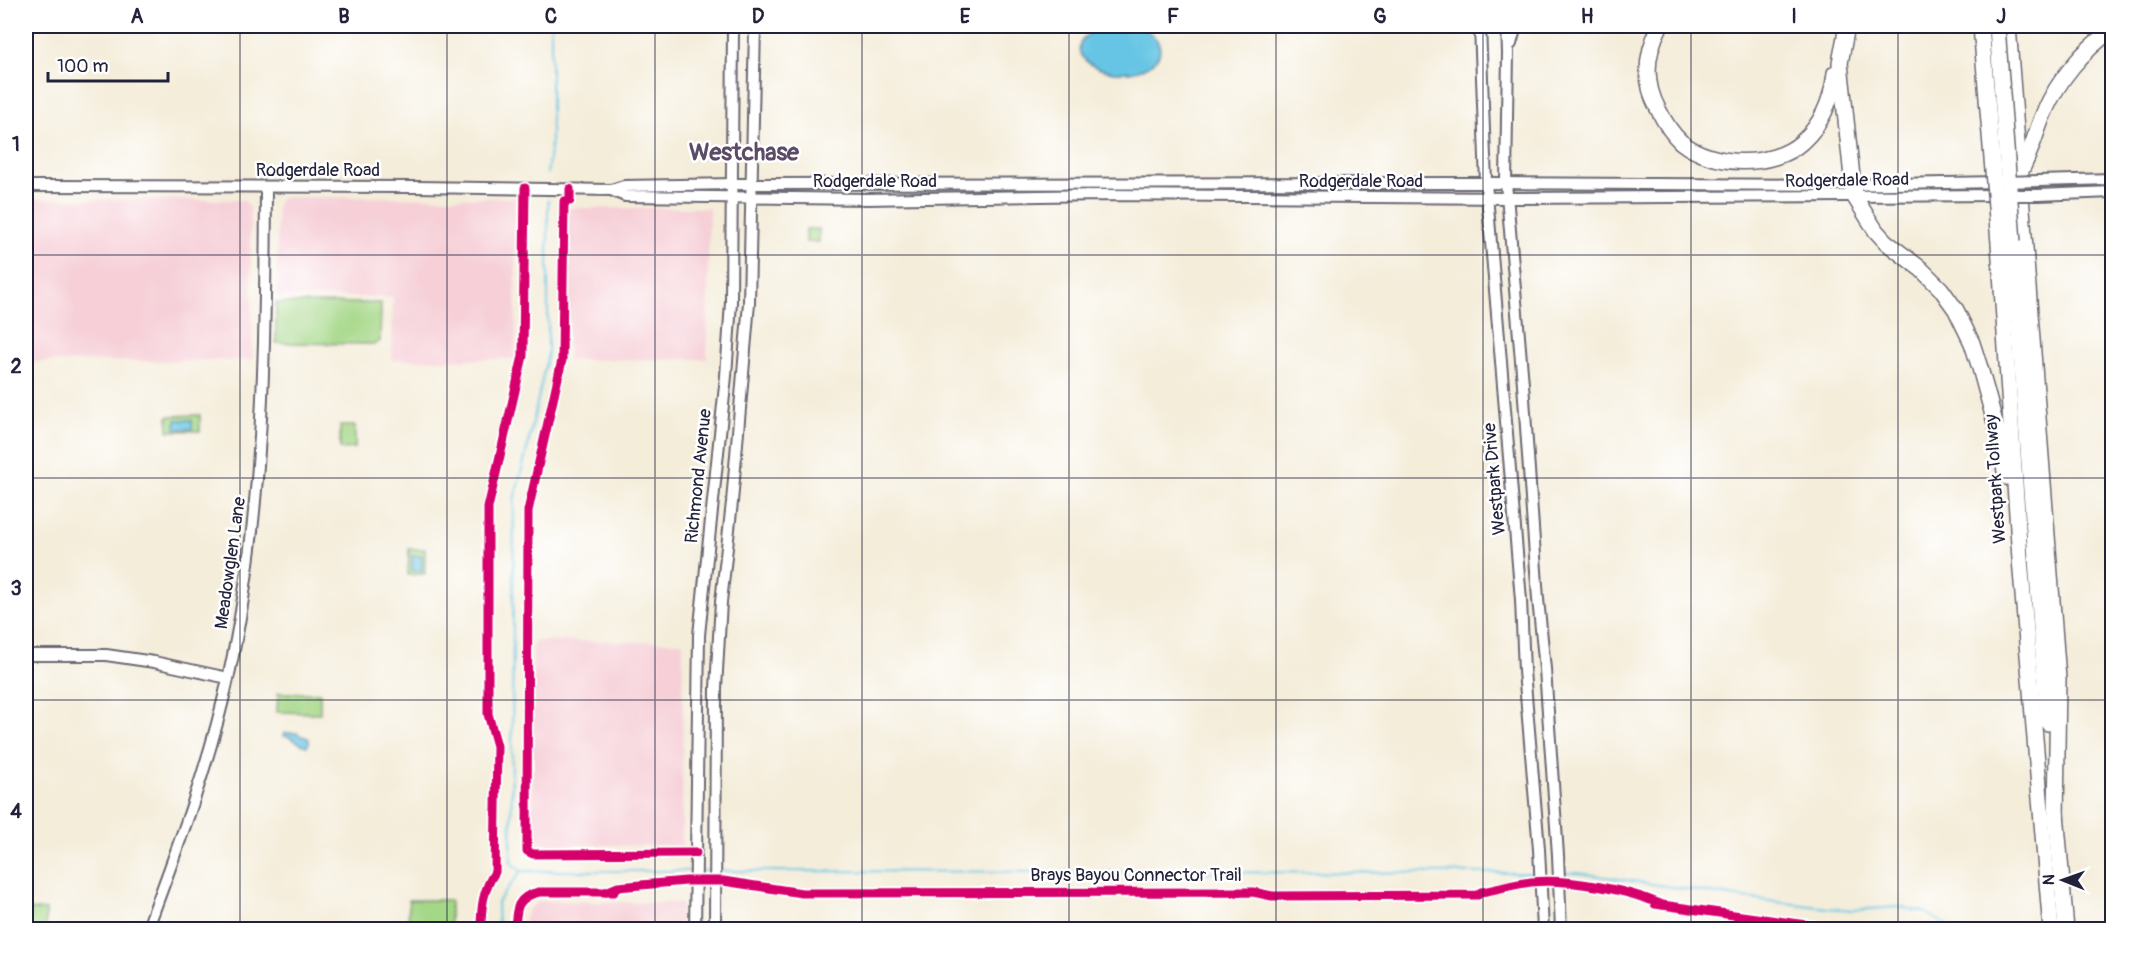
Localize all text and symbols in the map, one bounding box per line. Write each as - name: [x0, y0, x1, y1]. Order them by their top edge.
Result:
- text: A: [131, 4, 144, 29]
- text: B: [338, 4, 350, 29]
- text: C: [545, 4, 557, 29]
- text: D: [752, 4, 765, 29]
- text: E: [960, 4, 971, 29]
- text: F: [1167, 4, 1179, 29]
- text: G: [1373, 4, 1387, 29]
- text: H: [1581, 4, 1594, 29]
- text: I: [1791, 4, 1797, 29]
- text: J: [1996, 4, 2006, 29]
- scale bar: [48, 45, 168, 83]
- text: 100 m: [57, 55, 109, 78]
- text: 1: [12, 132, 20, 157]
- district label: Westchase: [689, 138, 800, 167]
- street label: Rodgerdale Road: [256, 159, 380, 182]
- street label: Rodgerdale Road: [1785, 168, 1909, 193]
- street label: Rodgerdale Road: [813, 170, 937, 193]
- street label: Rodgerdale Road: [1299, 170, 1423, 193]
- text: 2: [10, 354, 22, 379]
- street label: Richmond Avenue: [680, 408, 717, 544]
- street label: Westpark Tollway: [1979, 413, 2012, 545]
- street label: Westpark Drive: [1478, 422, 1511, 536]
- street label: Meadowglen Lane: [210, 495, 251, 631]
- text: 3: [10, 576, 22, 601]
- text: 4: [10, 799, 22, 824]
- north arrow: [2033, 850, 2093, 910]
- street label: Brays Bayou Connector Trail: [1030, 864, 1242, 887]
- text: N: [2039, 874, 2059, 885]

